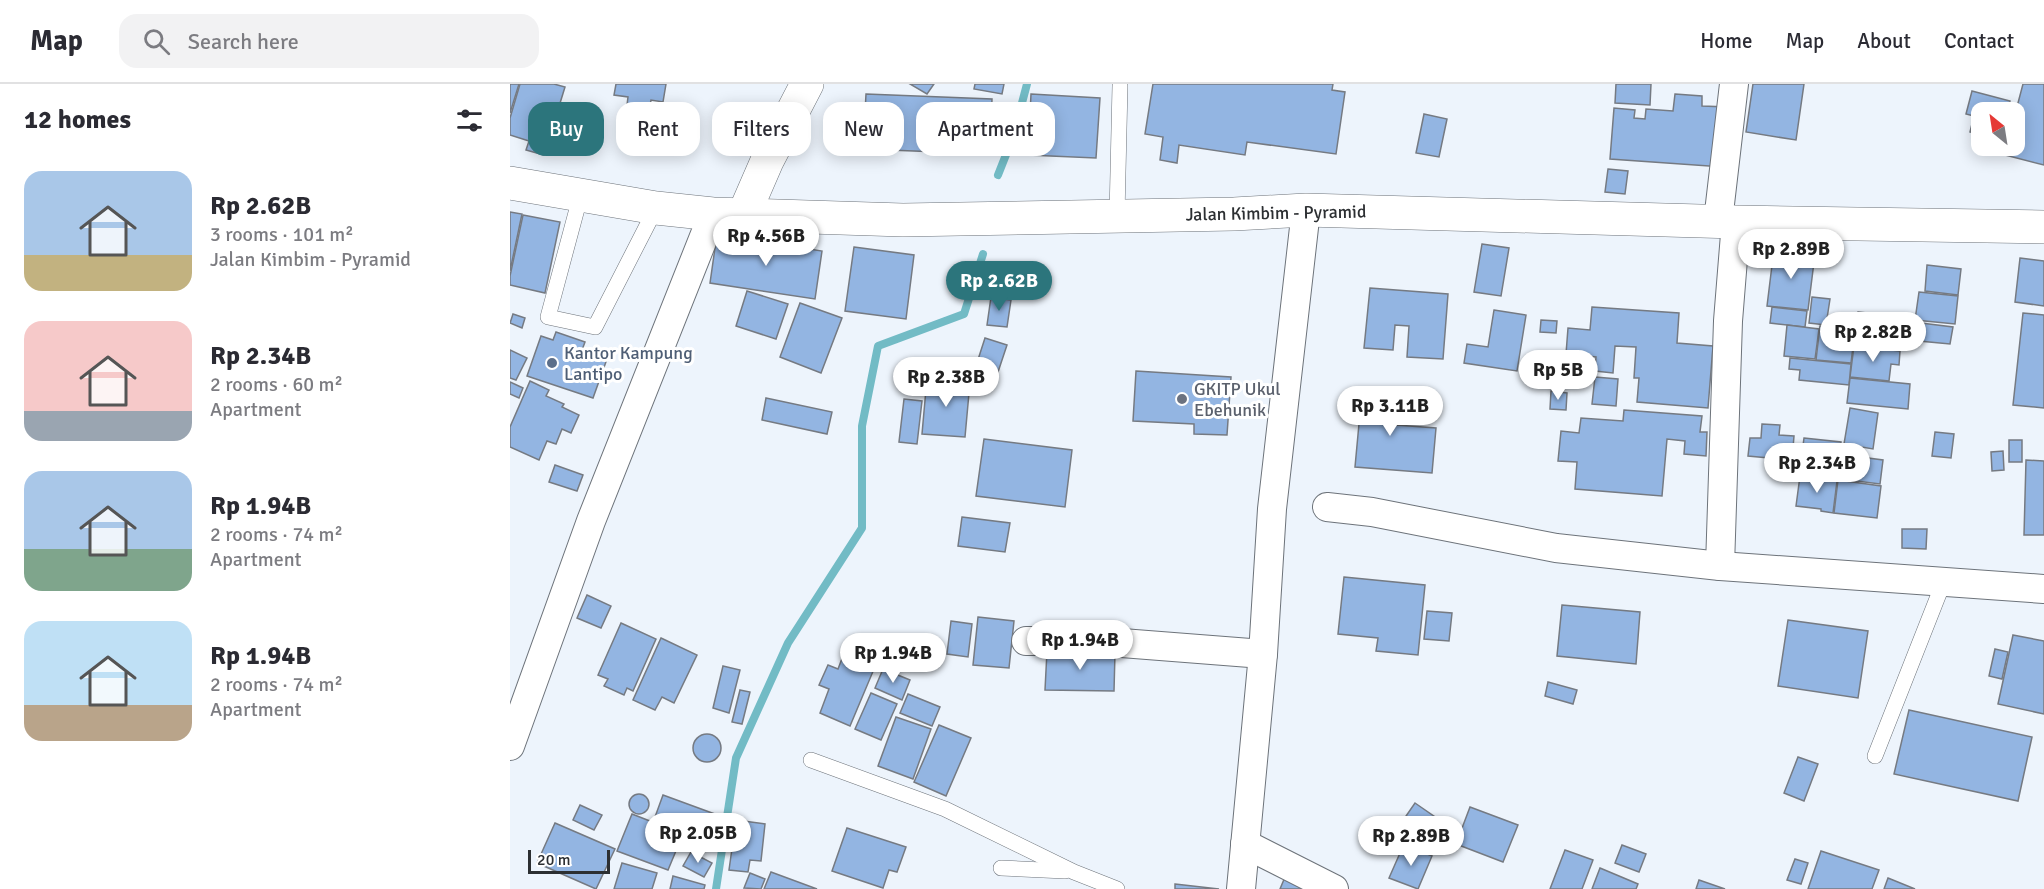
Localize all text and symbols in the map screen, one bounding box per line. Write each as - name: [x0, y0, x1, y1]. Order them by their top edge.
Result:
- search box: [119, 14, 539, 68]
- text: Map: [30, 24, 83, 58]
- icon: search: [140, 25, 173, 58]
- text: Search here: [188, 28, 299, 55]
- text: Home: [1700, 28, 1753, 54]
- text: Map: [1786, 28, 1824, 54]
- text: About: [1857, 28, 1911, 54]
- text: Contact: [1944, 28, 2014, 54]
- chip: Buy: [528, 102, 604, 156]
- chip: Rent: [616, 102, 700, 156]
- chip: Filters: [712, 102, 811, 156]
- chip: New: [823, 102, 904, 156]
- chip: Apartment: [916, 102, 1055, 156]
- north arrow: [1971, 102, 2025, 156]
- map controls: [1971, 102, 2025, 156]
- text: 12 homes: [24, 104, 131, 136]
- icon: filters: [453, 104, 486, 137]
- text: Rp 2.62B: [210, 190, 311, 222]
- icon: home: [72, 195, 144, 267]
- street label: Jalan Kimbim - Pyramid: [1185, 200, 1367, 226]
- pin: Rp 4.56B: [704, 216, 828, 267]
- text: 3 rooms · 101 m²: [210, 222, 354, 247]
- text: Rp 4.56B: [727, 223, 805, 248]
- pin: Rp 2.89B: [1729, 229, 1853, 280]
- text: Rp 2.89B: [1752, 236, 1830, 261]
- text: Jalan Kimbim - Pyramid: [210, 247, 411, 272]
- pin: Rp 2.62B: [937, 261, 1061, 312]
- text: Rp 2.62B: [960, 268, 1038, 293]
- pin: Rp 2.82B: [1811, 312, 1935, 363]
- text: Rp 2.82B: [1834, 319, 1912, 344]
- text: Rp 2.34B: [210, 340, 311, 372]
- place label: Kantor Kampung Lantipo: [564, 342, 693, 385]
- icon: home: [72, 345, 144, 417]
- pin: Rp 5B: [1516, 350, 1600, 401]
- marker: Kantor Kampung Lantipo: [545, 356, 559, 370]
- pin: Rp 2.38B: [884, 357, 1008, 408]
- text: Rp 5B: [1533, 357, 1583, 382]
- text: Rp 2.38B: [907, 364, 985, 389]
- text: 2 rooms · 60 m²: [210, 372, 343, 397]
- place label: GKITP Ukul Ebehunik: [1194, 378, 1281, 421]
- pin: Rp 3.11B: [1328, 386, 1452, 437]
- marker: GKITP Ukul Ebehunik: [1175, 392, 1189, 406]
- text: Rp 3.11B: [1351, 393, 1429, 418]
- text: Apartment: [210, 397, 302, 422]
- pin: Rp 2.34B: [1755, 443, 1879, 494]
- text: Rp 2.34B: [1778, 450, 1856, 475]
- text: Rp 1.94B: [210, 490, 311, 522]
- icon: home: [72, 495, 144, 567]
- text: 2 rooms · 74 m²: [210, 522, 343, 547]
- text: Apartment: [210, 547, 302, 572]
- pin: Rp 1.94B: [1018, 620, 1142, 671]
- text: Rp 1.94B: [1041, 627, 1119, 652]
- pin: Rp 1.94B: [831, 633, 955, 684]
- text: Rp 1.94B: [210, 640, 311, 672]
- text: Rp 1.94B: [854, 640, 932, 665]
- icon: home: [72, 645, 144, 717]
- text: 2 rooms · 74 m²: [210, 672, 343, 697]
- text: Apartment: [210, 697, 302, 722]
- pin: Rp 2.05B: [636, 813, 760, 864]
- pin: Rp 2.89B: [1349, 816, 1473, 867]
- text: Rp 2.05B: [659, 820, 737, 845]
- text: Rp 2.89B: [1372, 823, 1450, 848]
- scale bar: [528, 847, 610, 874]
- text: 20 m: [537, 850, 571, 870]

